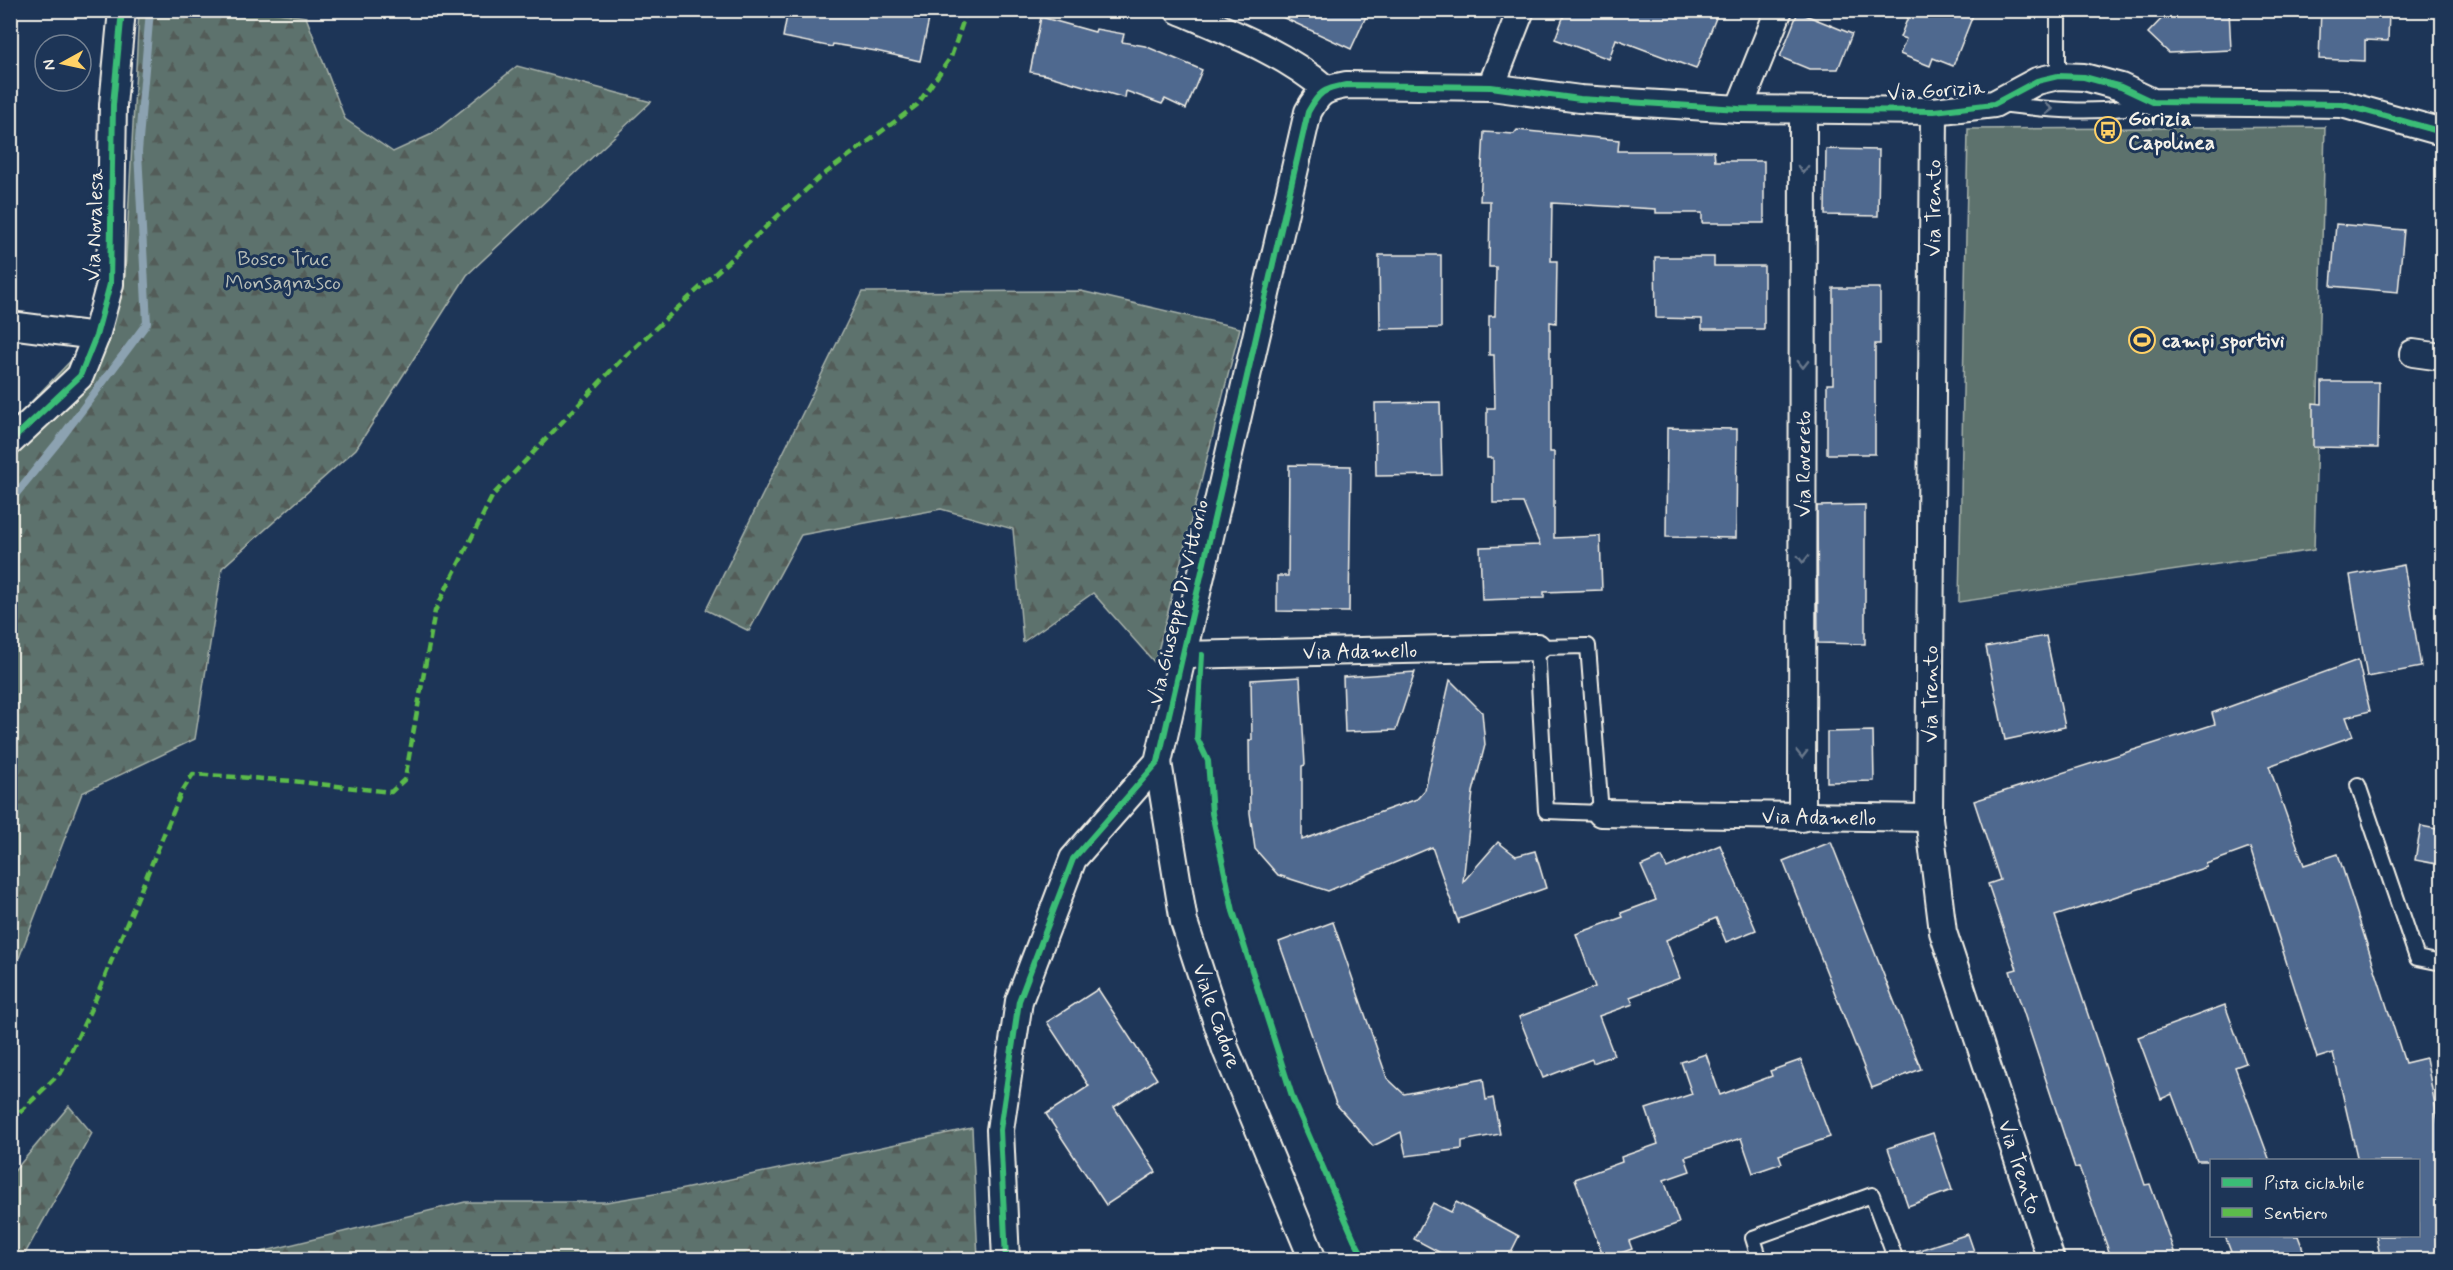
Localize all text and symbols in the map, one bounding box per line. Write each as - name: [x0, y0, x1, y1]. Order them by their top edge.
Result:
- north arrow: [33, 33, 93, 93]
- text: N: [38, 58, 61, 72]
- street label: Via Gorizia: [1886, 74, 1986, 108]
- one-way arrow: [2045, 103, 2054, 115]
- place label: Gorizia Capolinea: [2128, 105, 2215, 157]
- bus stop icon: Gorizia Capolinea: [2093, 115, 2123, 145]
- street label: Via Trento: [1920, 159, 1948, 257]
- one-way arrow: [1797, 164, 1809, 173]
- street label: Via Novalesa: [79, 168, 111, 282]
- park label: Bosco Truc Monsagnasco: [225, 245, 341, 297]
- sports icon: campi sportivi: [2127, 325, 2157, 355]
- place label: campi sportivi: [2162, 327, 2285, 355]
- one-way arrow: [1797, 359, 1809, 368]
- street label: Via Rovereto: [1790, 411, 1818, 517]
- street label: Via Giuseppe Di Vittorio: [1142, 497, 1216, 708]
- one-way arrow: [1796, 554, 1809, 563]
- street label: Via Adamello: [1302, 637, 1418, 667]
- street label: Via Trento: [1917, 645, 1945, 743]
- one-way arrow: [1796, 749, 1808, 758]
- street label: Via Adamello: [1761, 803, 1877, 833]
- street label: Viale Cadore: [1185, 960, 1247, 1073]
- street label: Via Trento: [1991, 1117, 2047, 1218]
- legend: [2210, 1159, 2420, 1237]
- text: Pista ciclabile: [2264, 1172, 2365, 1196]
- text: Sentiero: [2264, 1202, 2328, 1226]

